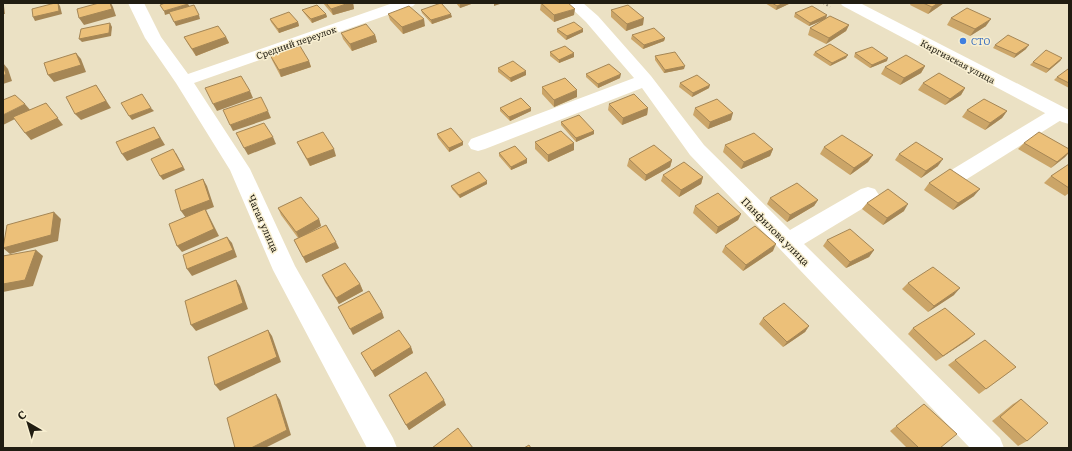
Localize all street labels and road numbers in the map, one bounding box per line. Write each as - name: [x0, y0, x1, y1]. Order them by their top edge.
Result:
- street label: Средний переулок: [254, 21, 339, 62]
- street label: Киргизская улица: [918, 35, 998, 87]
- street label: Чагая улица: [245, 192, 284, 255]
- street label: Панфилова улица: [738, 193, 814, 269]

